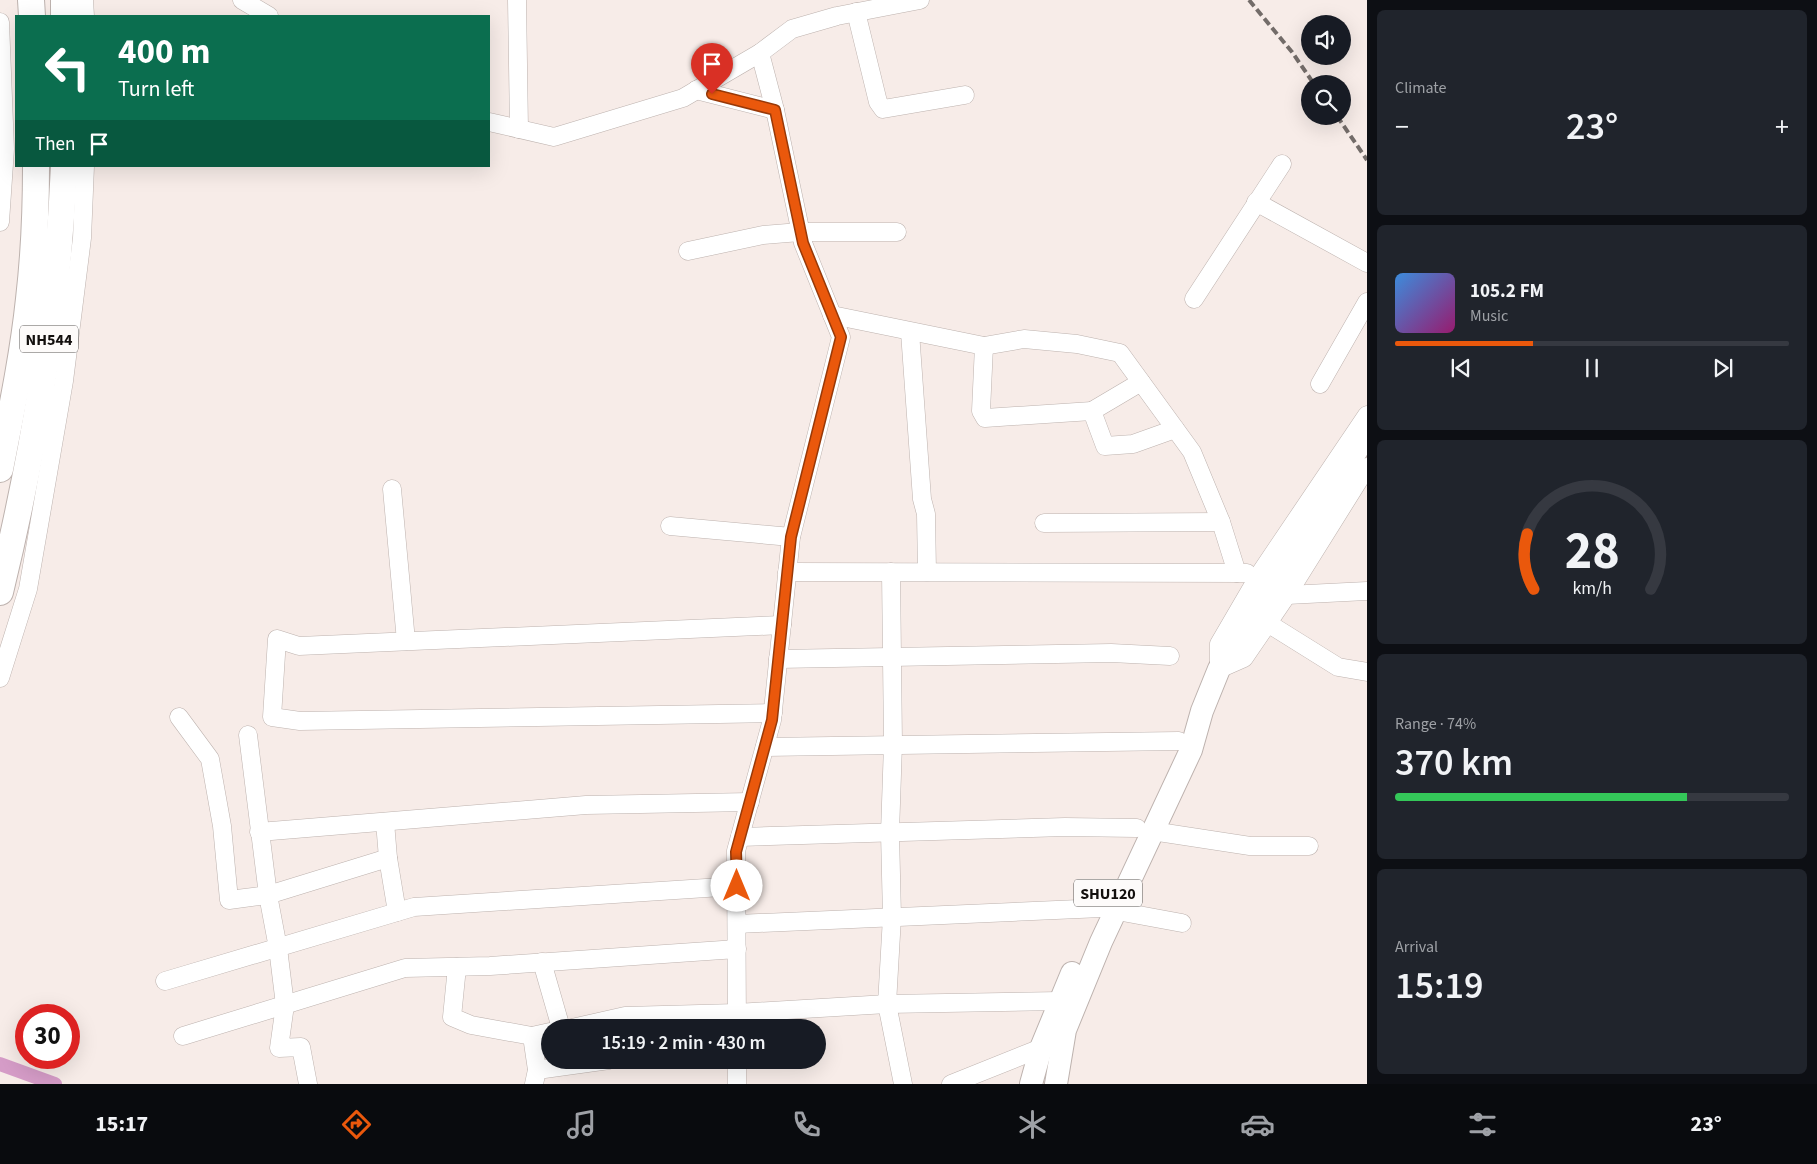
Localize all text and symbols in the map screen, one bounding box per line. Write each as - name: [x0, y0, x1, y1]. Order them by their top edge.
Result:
- map controls: [1301, 15, 1351, 125]
- button: sound: [1301, 15, 1351, 65]
- text: 400 m: [118, 27, 210, 77]
- icon: left: [35, 35, 100, 100]
- pin: [691, 43, 733, 94]
- icon: arrive: [698, 50, 726, 78]
- text: Turn left: [118, 73, 194, 105]
- button: search: [1301, 75, 1351, 125]
- text: Climate: [1395, 77, 1446, 99]
- text: 23°: [1566, 100, 1618, 154]
- text: −: [1395, 107, 1409, 147]
- text: +: [1775, 107, 1789, 147]
- icon: arrive: [85, 130, 113, 158]
- text: Then: [35, 131, 75, 158]
- text: 105.2 FM: [1470, 278, 1544, 305]
- text: Music: [1470, 305, 1508, 327]
- road number: NH544: [20, 326, 78, 352]
- icon: previous: [1447, 354, 1475, 382]
- icon: pause: [1578, 354, 1606, 382]
- icon: next: [1709, 354, 1737, 382]
- text: 28: [1565, 515, 1619, 589]
- text: km/h: [1572, 576, 1612, 601]
- text: Range · 74%: [1395, 713, 1476, 735]
- text: 370 km: [1395, 736, 1513, 790]
- position arrow: [710, 859, 762, 911]
- road number: SHU120: [1074, 880, 1142, 906]
- text: Arrival: [1395, 936, 1438, 958]
- text: 15:19: [1395, 959, 1483, 1013]
- speed limit sign: 30: [15, 1004, 80, 1069]
- text: 15:19 · 2 min · 430 m: [601, 1030, 766, 1057]
- icon: directions: [339, 1107, 374, 1142]
- icon: music: [564, 1107, 599, 1142]
- icon: phone: [789, 1107, 824, 1142]
- icon: climate: [1015, 1107, 1050, 1142]
- icon: car: [1240, 1107, 1275, 1142]
- icon: filters: [1465, 1107, 1500, 1142]
- text: 15:17: [95, 1108, 148, 1140]
- text: 23°: [1691, 1108, 1722, 1140]

